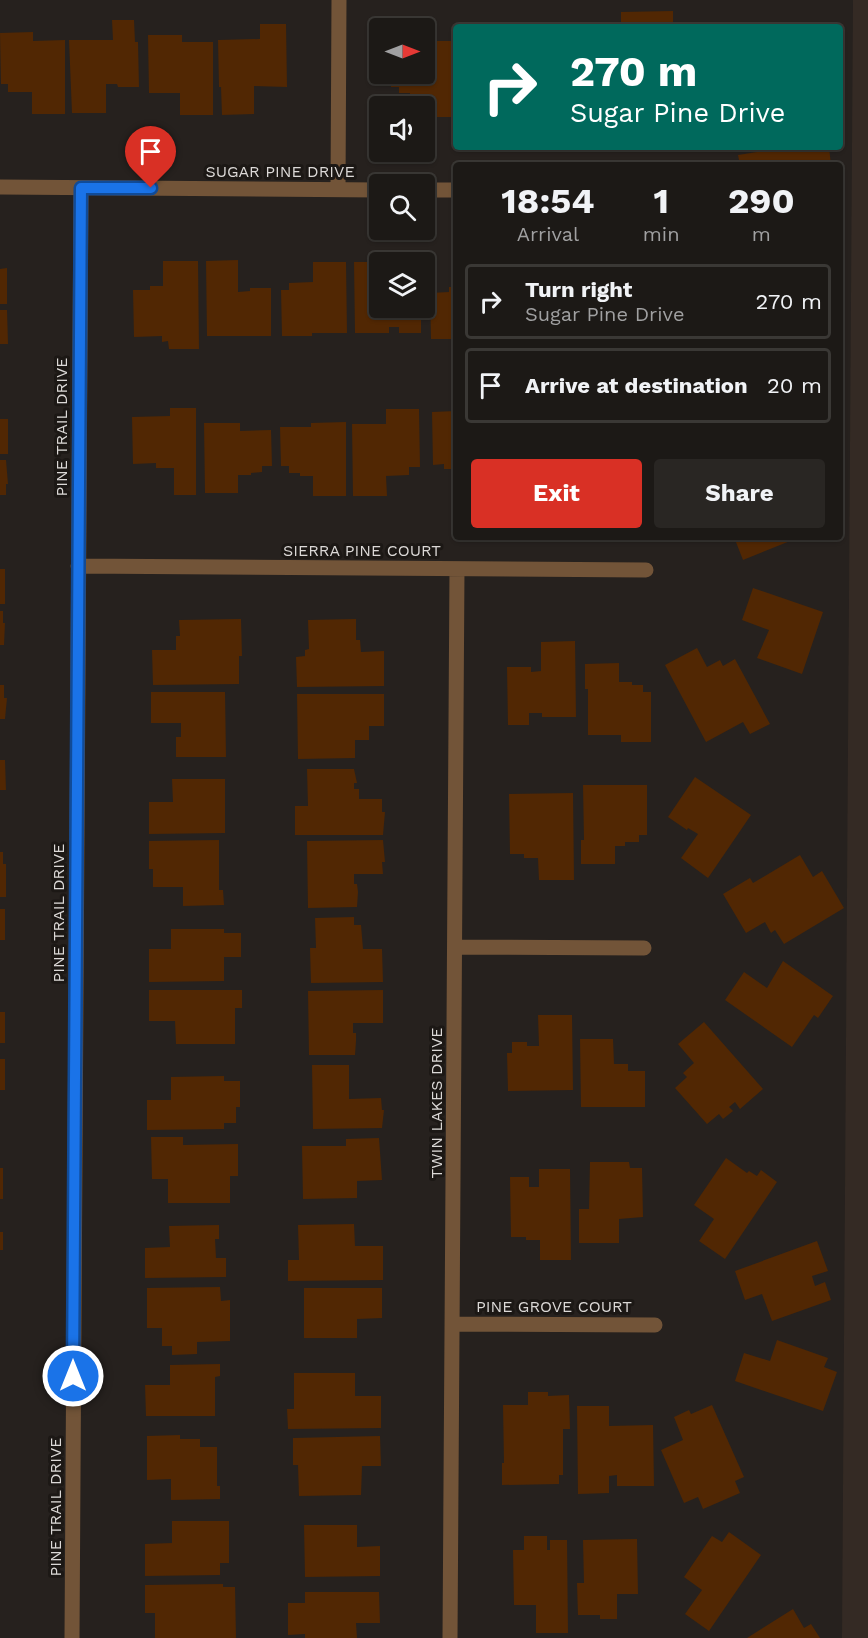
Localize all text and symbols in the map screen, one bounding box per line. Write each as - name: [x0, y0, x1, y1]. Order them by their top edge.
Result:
- north arrow: [369, 18, 435, 84]
- map controls: [369, 18, 435, 318]
- text: 270 m: [570, 47, 697, 96]
- icon: right: [471, 48, 549, 126]
- button: sound: [369, 96, 435, 162]
- text: Sugar Pine Drive: [570, 97, 785, 129]
- pin: [125, 126, 176, 188]
- icon: arrive: [134, 135, 167, 168]
- street label: SUGAR PINE DRIVE: [205, 162, 355, 181]
- button: search: [369, 174, 435, 240]
- text: 18:54: [501, 180, 595, 222]
- text: 1: [653, 180, 669, 222]
- text: 290: [728, 180, 795, 222]
- text: Arrival: [517, 222, 579, 246]
- text: min: [643, 222, 680, 246]
- text: m: [752, 222, 771, 246]
- button: layers: [369, 252, 435, 318]
- text: Turn right: [525, 277, 632, 302]
- icon: right: [474, 285, 507, 318]
- text: 270 m: [756, 289, 822, 314]
- text: Sugar Pine Drive: [525, 302, 685, 326]
- street label: PINE TRAIL DRIVE: [52, 357, 71, 497]
- icon: arrive: [474, 369, 507, 402]
- text: Arrive at destination: [525, 373, 748, 398]
- text: 20 m: [767, 373, 822, 398]
- button: Exit: [471, 459, 642, 528]
- button: Share: [654, 459, 825, 528]
- street label: SIERRA PINE COURT: [283, 541, 441, 560]
- street label: PINE TRAIL DRIVE: [49, 843, 68, 983]
- street label: TWIN LAKES DRIVE: [427, 1027, 446, 1179]
- street label: PINE GROVE COURT: [476, 1297, 632, 1316]
- position arrow: [41, 1344, 105, 1408]
- street label: PINE TRAIL DRIVE: [46, 1437, 65, 1577]

